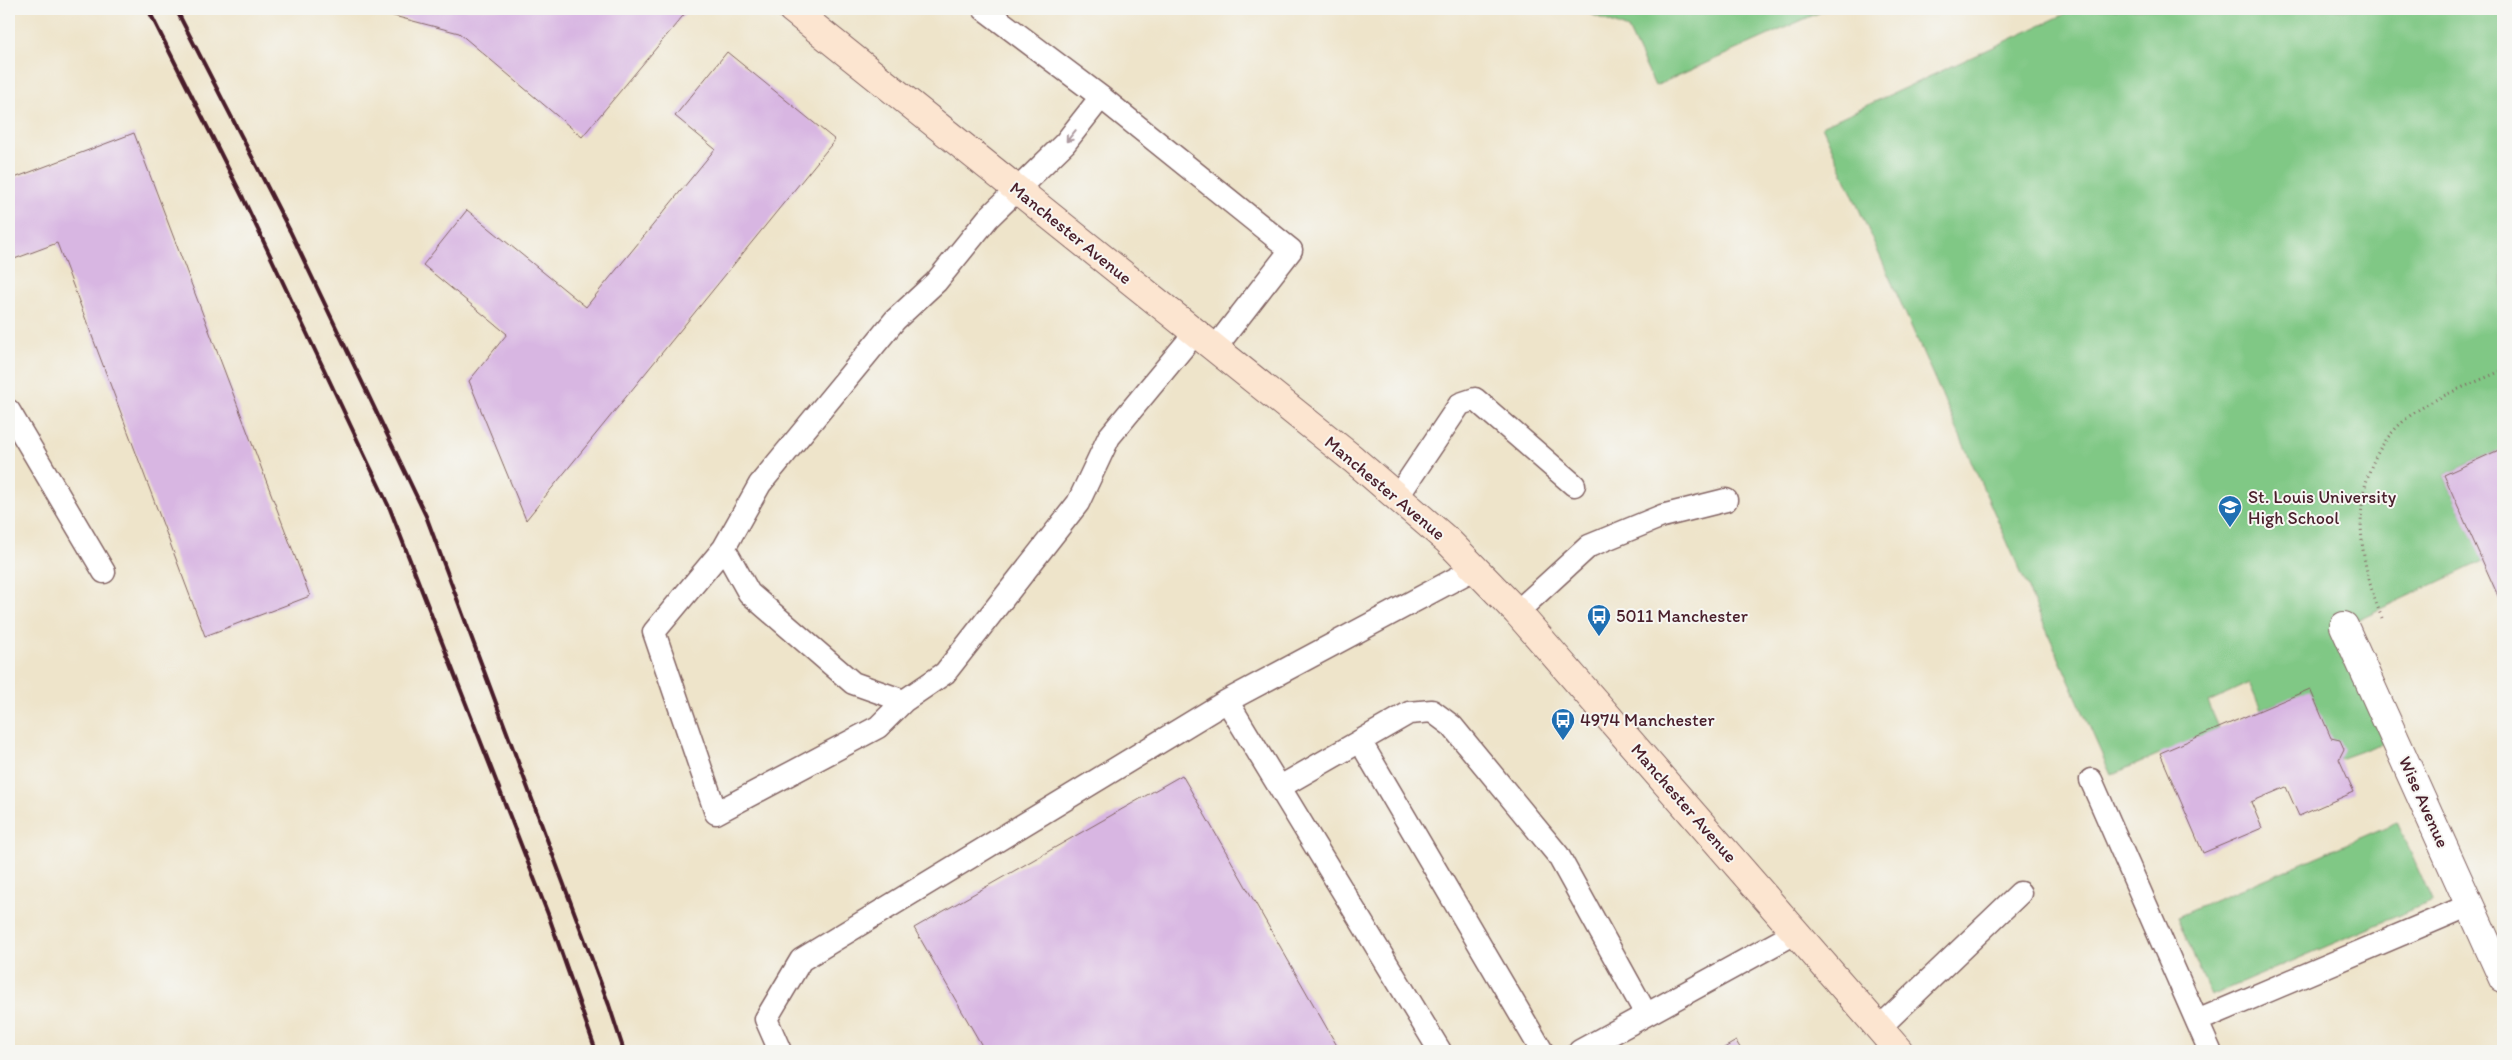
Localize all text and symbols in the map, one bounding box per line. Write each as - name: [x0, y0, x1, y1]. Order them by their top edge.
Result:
- one-way arrow: [1065, 129, 1076, 142]
- street label: Manchester Avenue: [1005, 177, 1137, 289]
- street label: Manchester Avenue: [1320, 431, 1450, 545]
- place label: St. Louis University High School: [2248, 486, 2397, 529]
- school or university icon: St. Louis University High School: [2217, 494, 2243, 528]
- bus stop icon: 5011 Manchester: [1586, 603, 1612, 637]
- place label: 5011 Manchester: [1616, 605, 1749, 627]
- bus stop icon: 4974 Manchester: [1550, 707, 1576, 741]
- place label: 4974 Manchester: [1580, 709, 1715, 731]
- street label: Manchester Avenue: [1626, 739, 1742, 867]
- street label: Wise Avenue: [2394, 753, 2454, 851]

